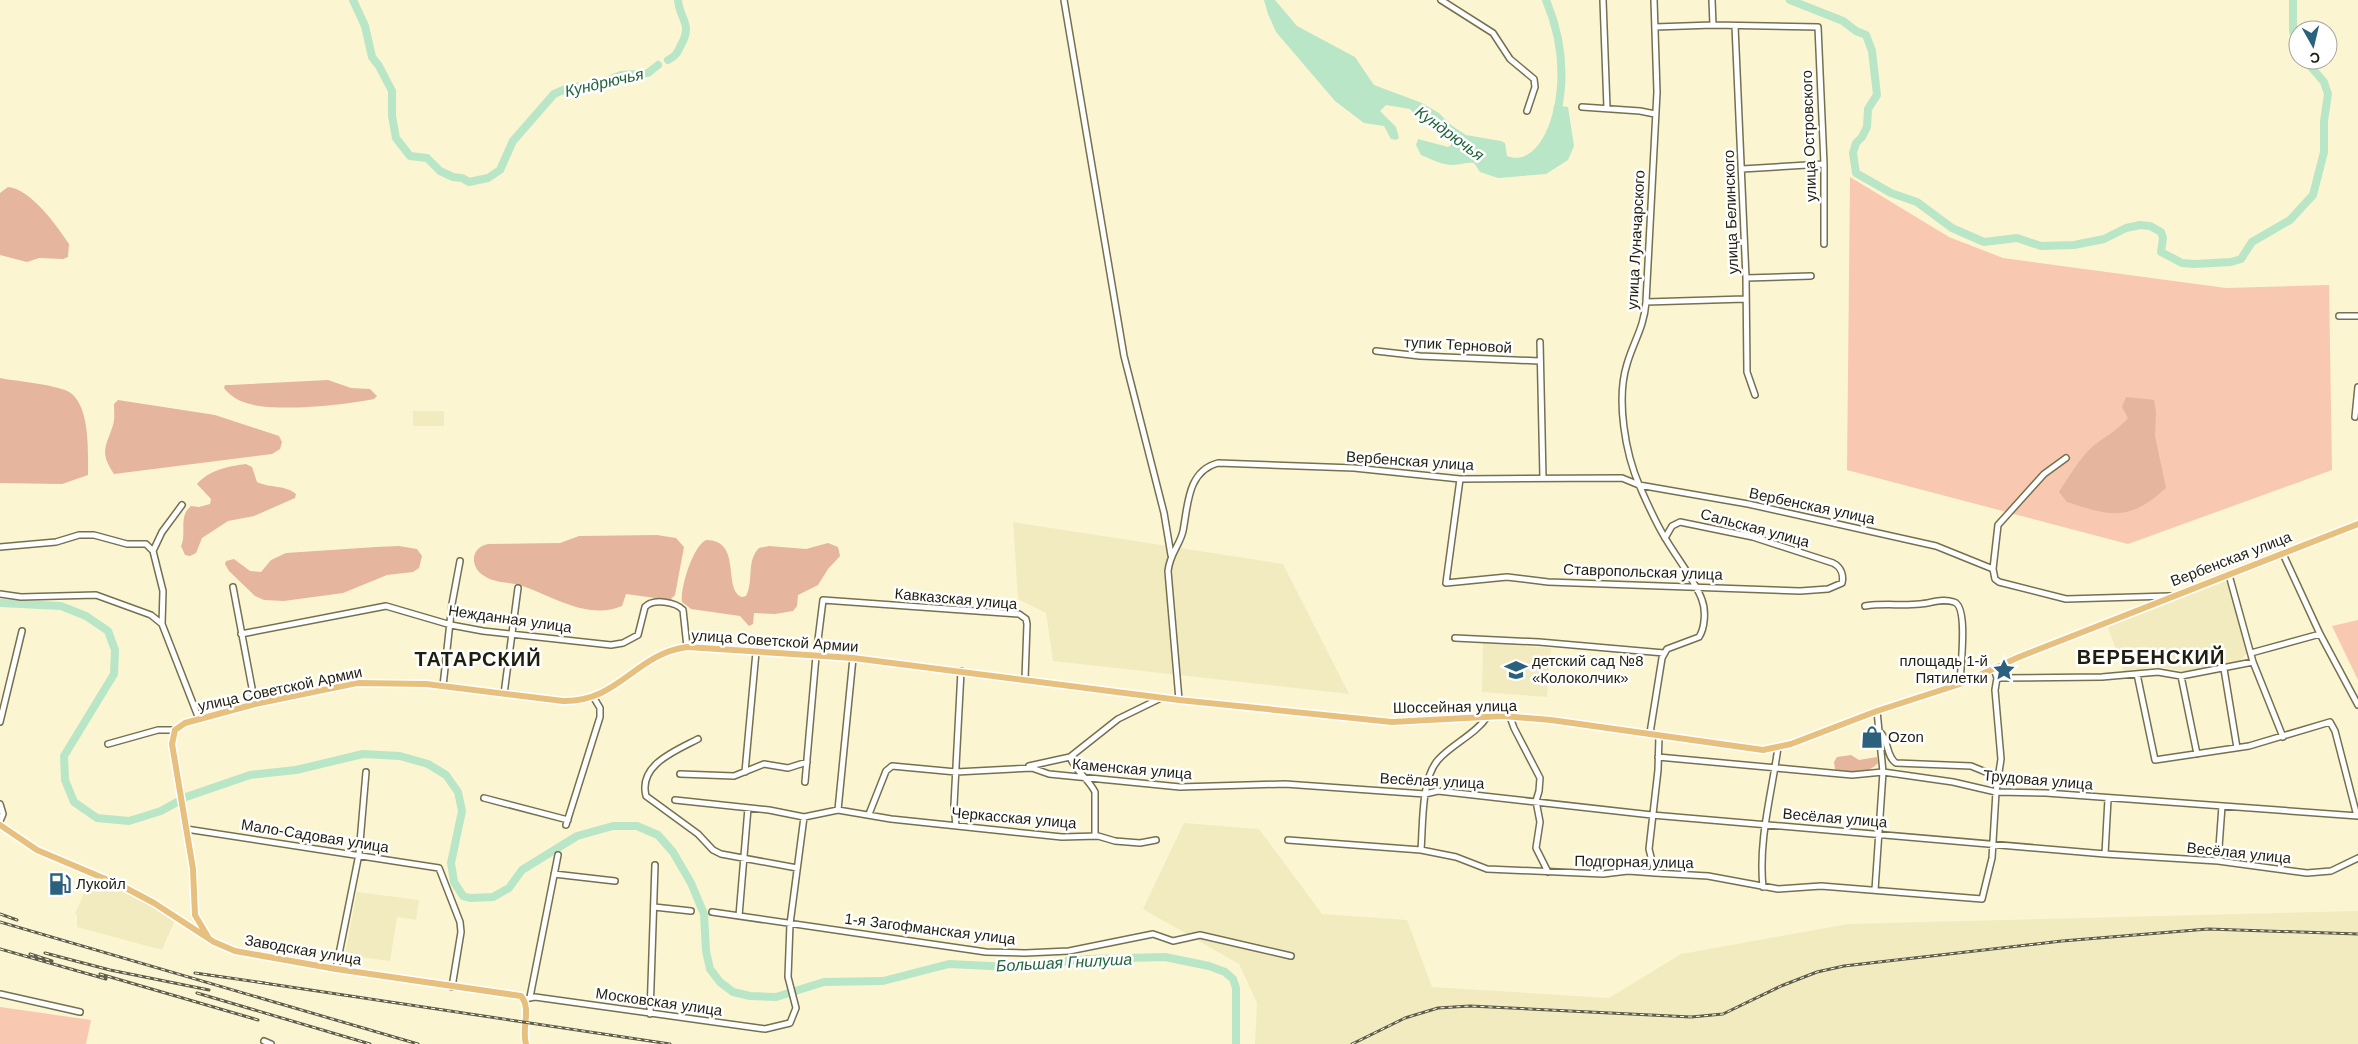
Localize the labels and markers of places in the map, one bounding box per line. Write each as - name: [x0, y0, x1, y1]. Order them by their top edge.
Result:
- place label: детский сад №8 «Колоколчик»: [1532, 652, 1643, 686]
- place label: площадь 1-й Пятилетки: [1899, 652, 1988, 686]
- school or university icon: детский сад №8 «Колоколчик»: [1503, 657, 1529, 683]
- place icon: площадь 1-й Пятилетки: [1991, 657, 2017, 683]
- shop icon: Ozon: [1859, 724, 1885, 750]
- place label: Ozon: [1888, 728, 1924, 745]
- fuel station icon: Лукойл: [47, 871, 73, 897]
- place label: Лукойл: [76, 875, 126, 892]

